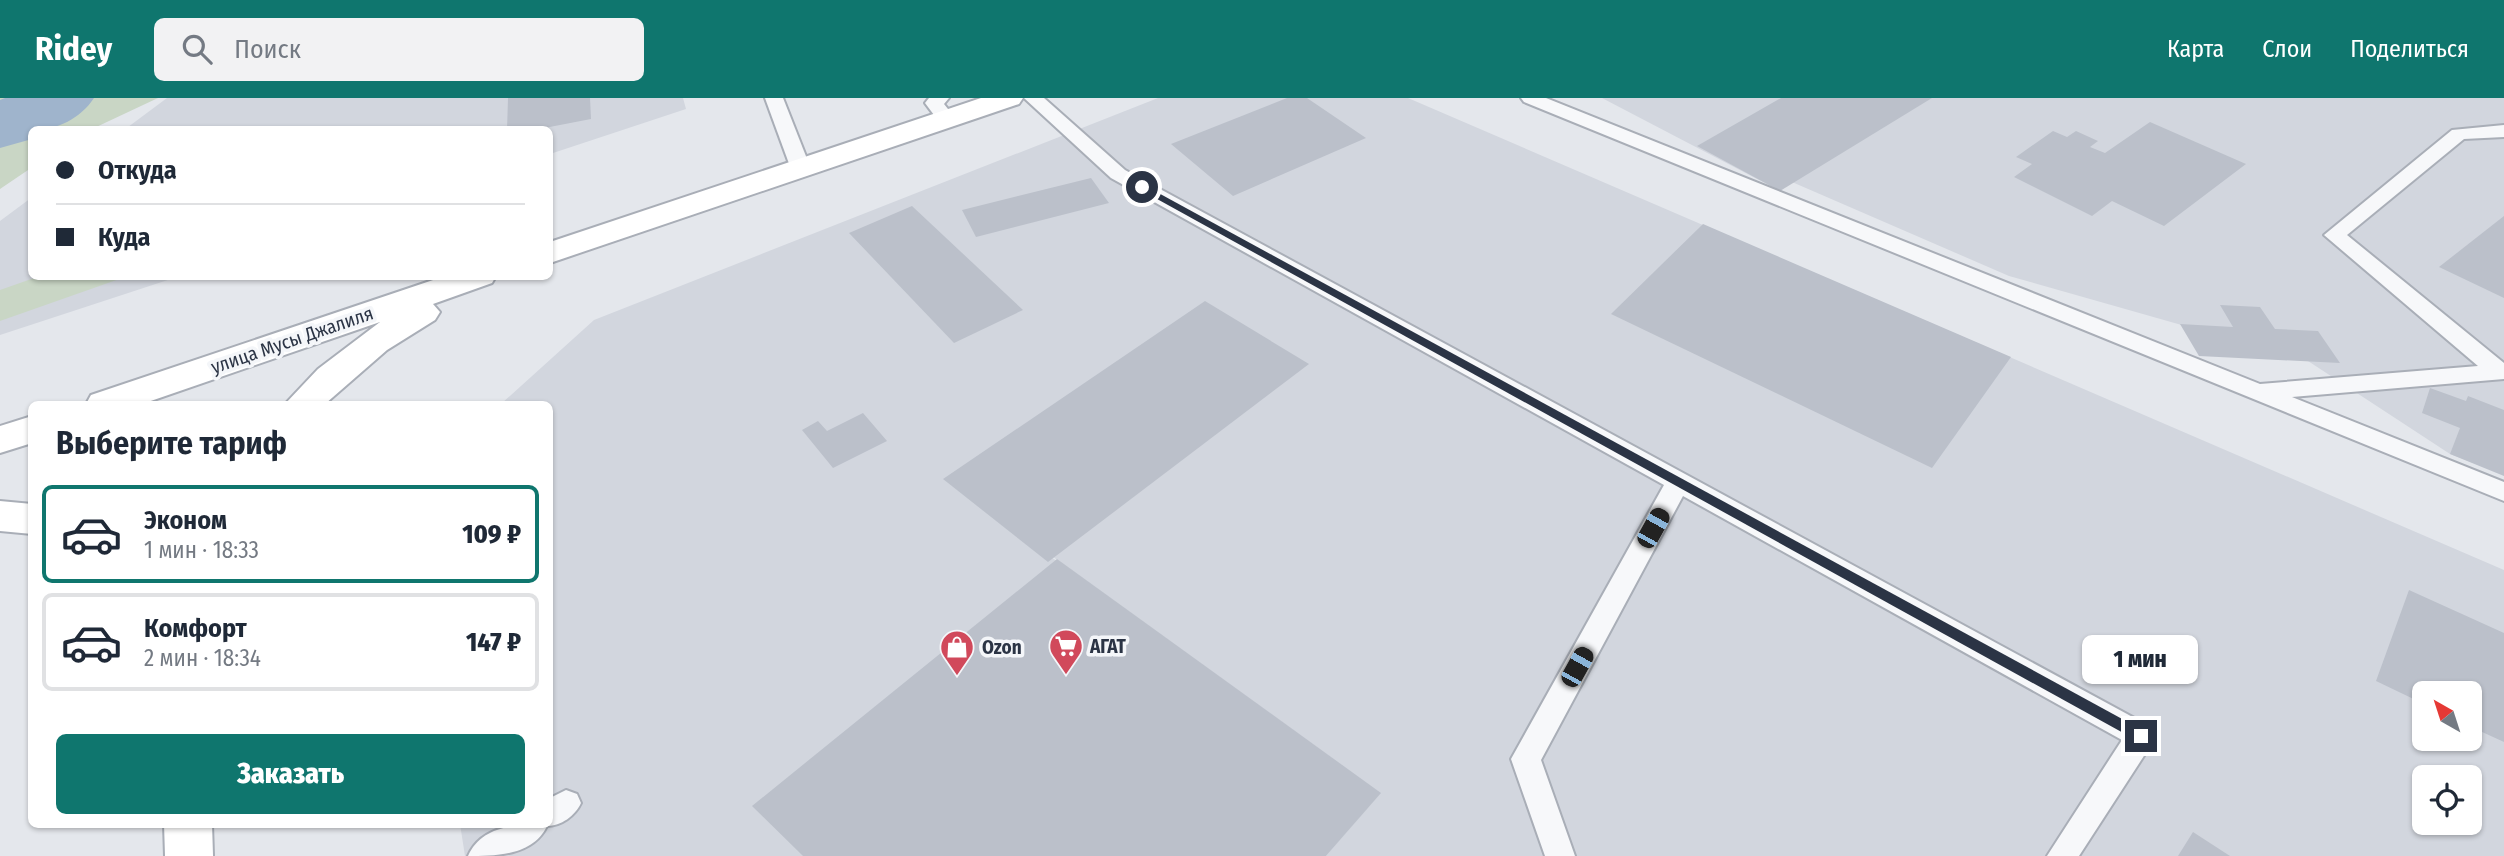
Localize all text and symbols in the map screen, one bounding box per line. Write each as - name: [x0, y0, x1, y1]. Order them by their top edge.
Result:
- search box: [154, 18, 644, 81]
- text: Ridey: [35, 29, 112, 69]
- icon: search: [178, 30, 216, 68]
- text: Поиск: [234, 34, 301, 65]
- text: Карта: [2167, 35, 2224, 63]
- text: Слои: [2262, 35, 2312, 63]
- text: Поделиться: [2350, 35, 2469, 63]
- text: Откуда: [98, 155, 177, 186]
- route start: [1126, 171, 1158, 203]
- text: Куда: [98, 222, 151, 253]
- street label: улица Мусы Джалиля: [208, 301, 376, 379]
- text: Выберите тариф: [56, 424, 287, 462]
- icon: car: [60, 503, 123, 566]
- text: Эконом: [144, 505, 227, 536]
- car: [1634, 505, 1673, 551]
- text: 109 ₽: [462, 519, 521, 550]
- text: 1 мин · 18:33: [144, 536, 259, 564]
- icon: car: [60, 611, 123, 674]
- text: Комфорт: [144, 613, 247, 644]
- text: 147 ₽: [466, 627, 521, 658]
- supermarket icon: АГАТ: [1047, 627, 1085, 676]
- shop icon: Ozon: [938, 628, 976, 677]
- callout: 1 мин: [2083, 634, 2199, 684]
- place label: АГАТ: [1089, 635, 1127, 658]
- place label: Ozon: [982, 636, 1022, 659]
- text: 2 мин · 18:34: [144, 644, 261, 672]
- car: [1558, 644, 1597, 690]
- text: 1 мин: [2113, 645, 2167, 673]
- north arrow: [2412, 681, 2482, 751]
- map controls: [2412, 681, 2482, 835]
- route end: [2125, 720, 2157, 752]
- button: Заказать: [56, 734, 525, 814]
- button: locate: [2412, 765, 2482, 835]

